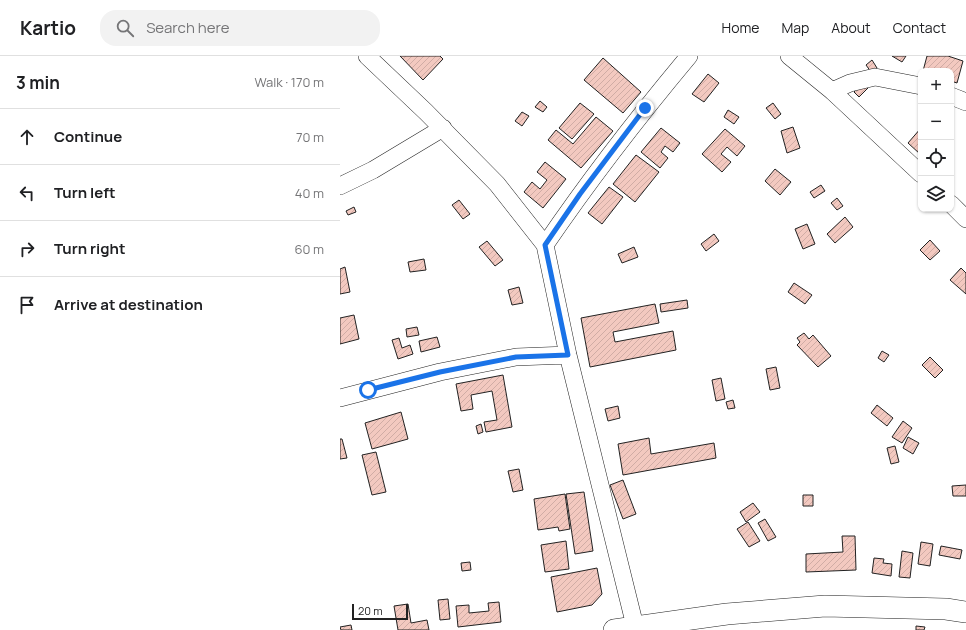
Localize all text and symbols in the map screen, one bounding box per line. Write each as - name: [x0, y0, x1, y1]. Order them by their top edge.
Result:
- search box: [100, 10, 380, 46]
- text: Kartio: [20, 15, 76, 41]
- icon: search: [114, 17, 136, 39]
- text: Search here: [146, 17, 230, 38]
- text: Home: [722, 18, 759, 37]
- text: Map: [781, 18, 809, 37]
- text: About: [831, 18, 871, 37]
- text: Contact: [893, 18, 946, 37]
- map controls: [918, 68, 954, 212]
- button: +: [918, 68, 954, 104]
- text: 3 min: [16, 71, 60, 94]
- text: Walk · 170 m: [254, 73, 324, 91]
- route end: [636, 99, 654, 117]
- button: −: [918, 104, 954, 140]
- icon: ahead: [16, 126, 38, 148]
- text: Continue: [54, 126, 122, 147]
- text: 70 m: [296, 128, 324, 146]
- button: locate: [918, 140, 954, 176]
- button: layers: [918, 176, 954, 212]
- icon: left: [16, 182, 38, 204]
- text: Turn left: [54, 182, 116, 203]
- text: 40 m: [295, 184, 324, 202]
- icon: right: [16, 238, 38, 260]
- text: Turn right: [54, 238, 125, 259]
- text: 60 m: [294, 240, 324, 258]
- icon: arrive: [16, 294, 38, 316]
- text: Arrive at destination: [54, 294, 203, 315]
- route start: [359, 381, 377, 399]
- scale bar: [352, 602, 408, 621]
- text: 20 m: [358, 603, 383, 618]

